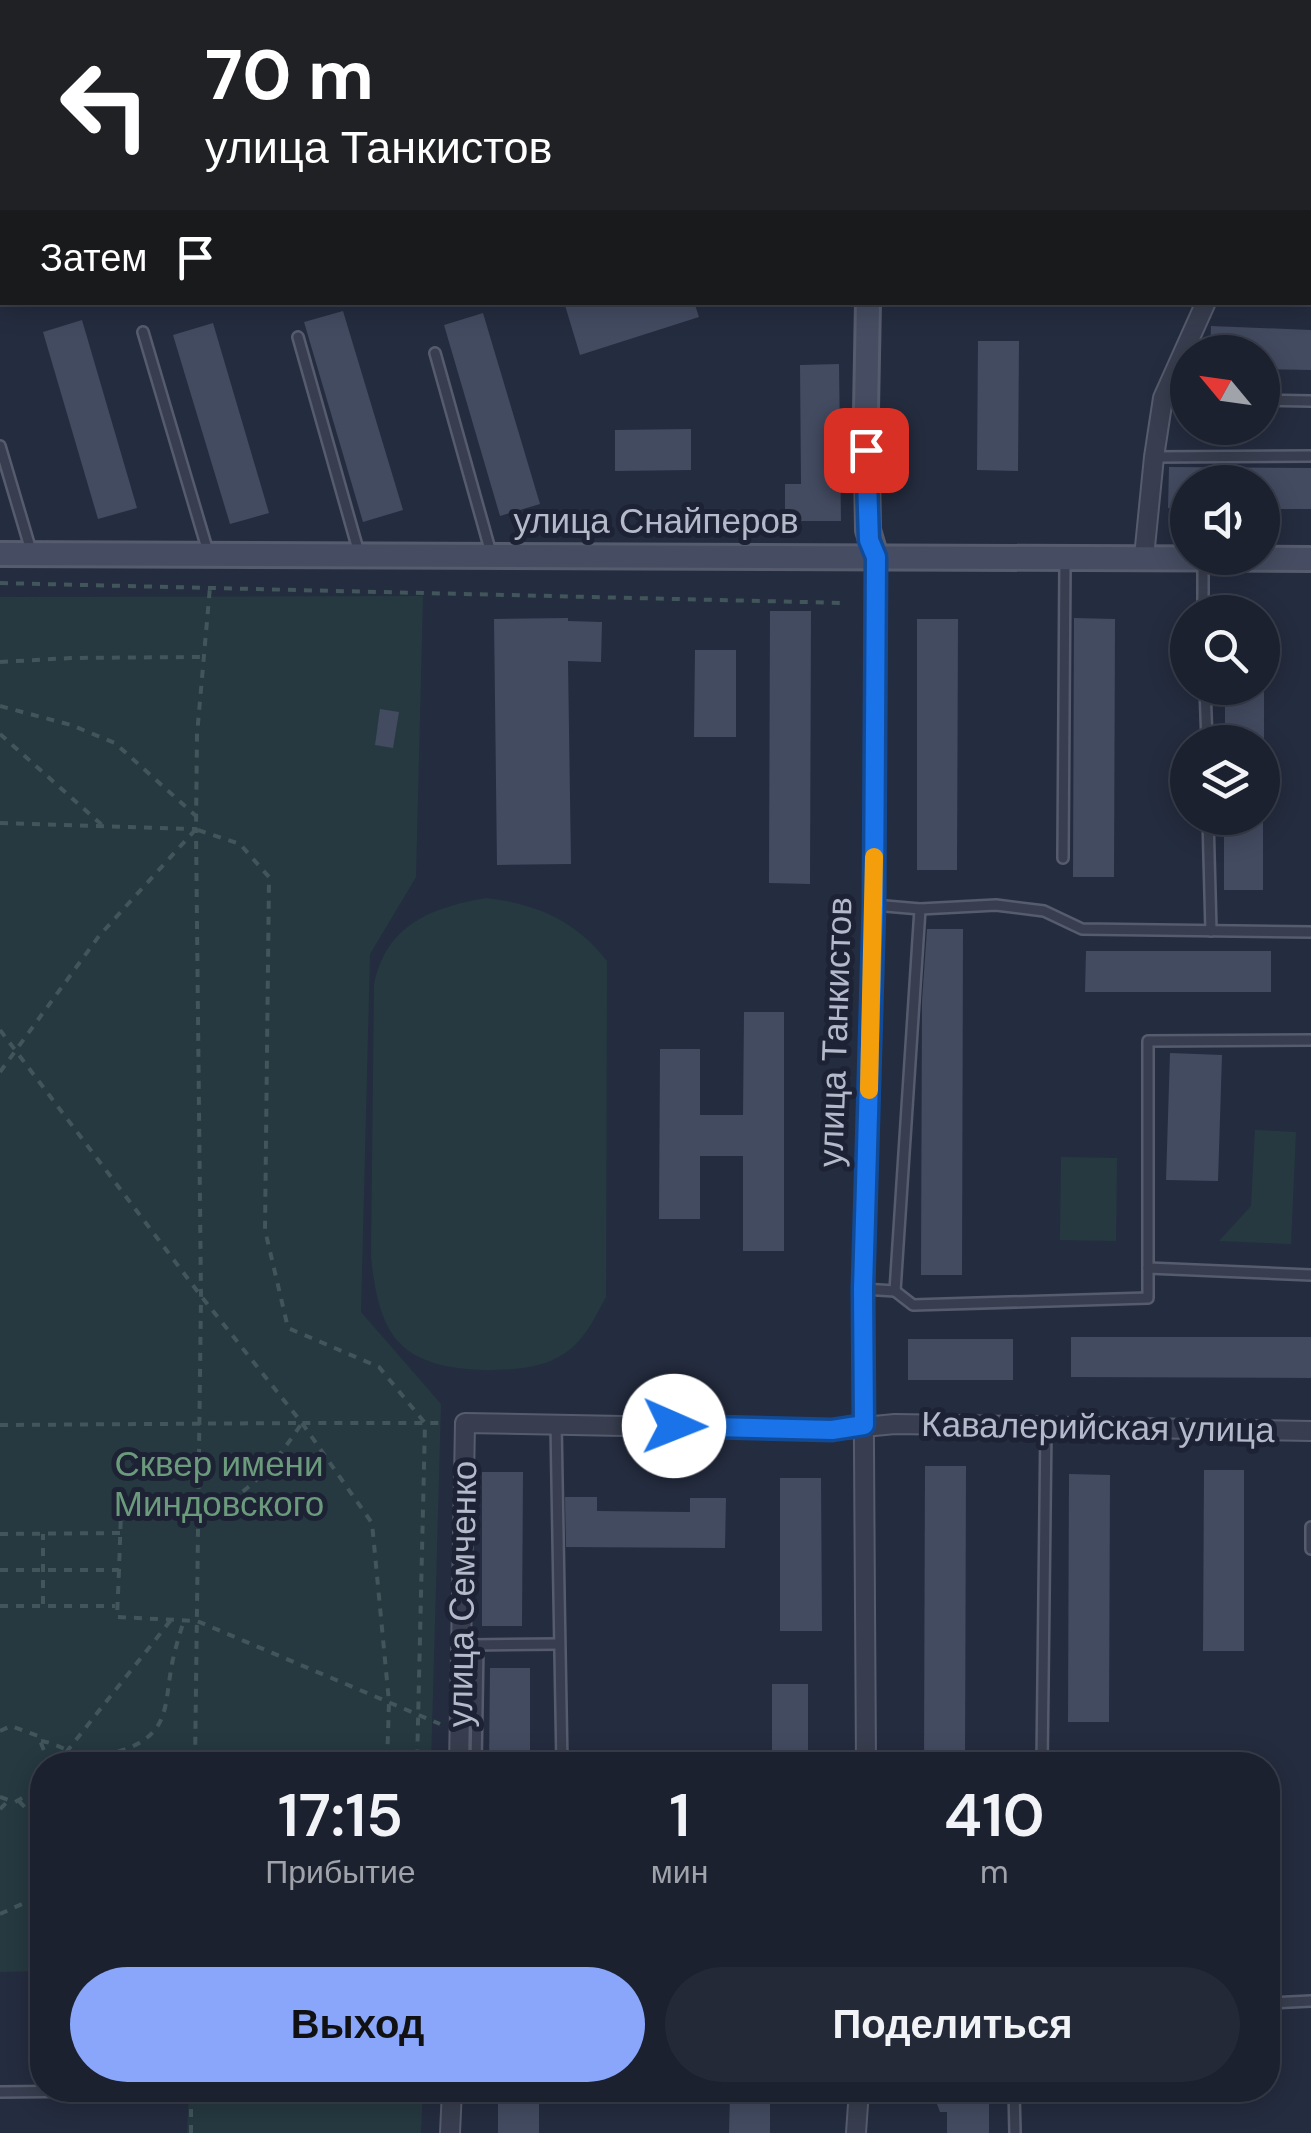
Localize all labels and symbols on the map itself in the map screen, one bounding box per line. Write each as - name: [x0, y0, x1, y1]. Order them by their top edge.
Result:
- north arrow: [1170, 335, 1280, 445]
- pin: [824, 408, 909, 493]
- street label: улица Снайперов: [513, 498, 799, 544]
- street label: улица Танкистов: [807, 896, 863, 1168]
- position arrow: [622, 1374, 726, 1478]
- street label: Кавалерийская улица: [921, 1401, 1276, 1453]
- park label: Сквер имени Миндовского: [114, 1441, 324, 1527]
- street label: улица Семченко: [437, 1460, 487, 1728]

